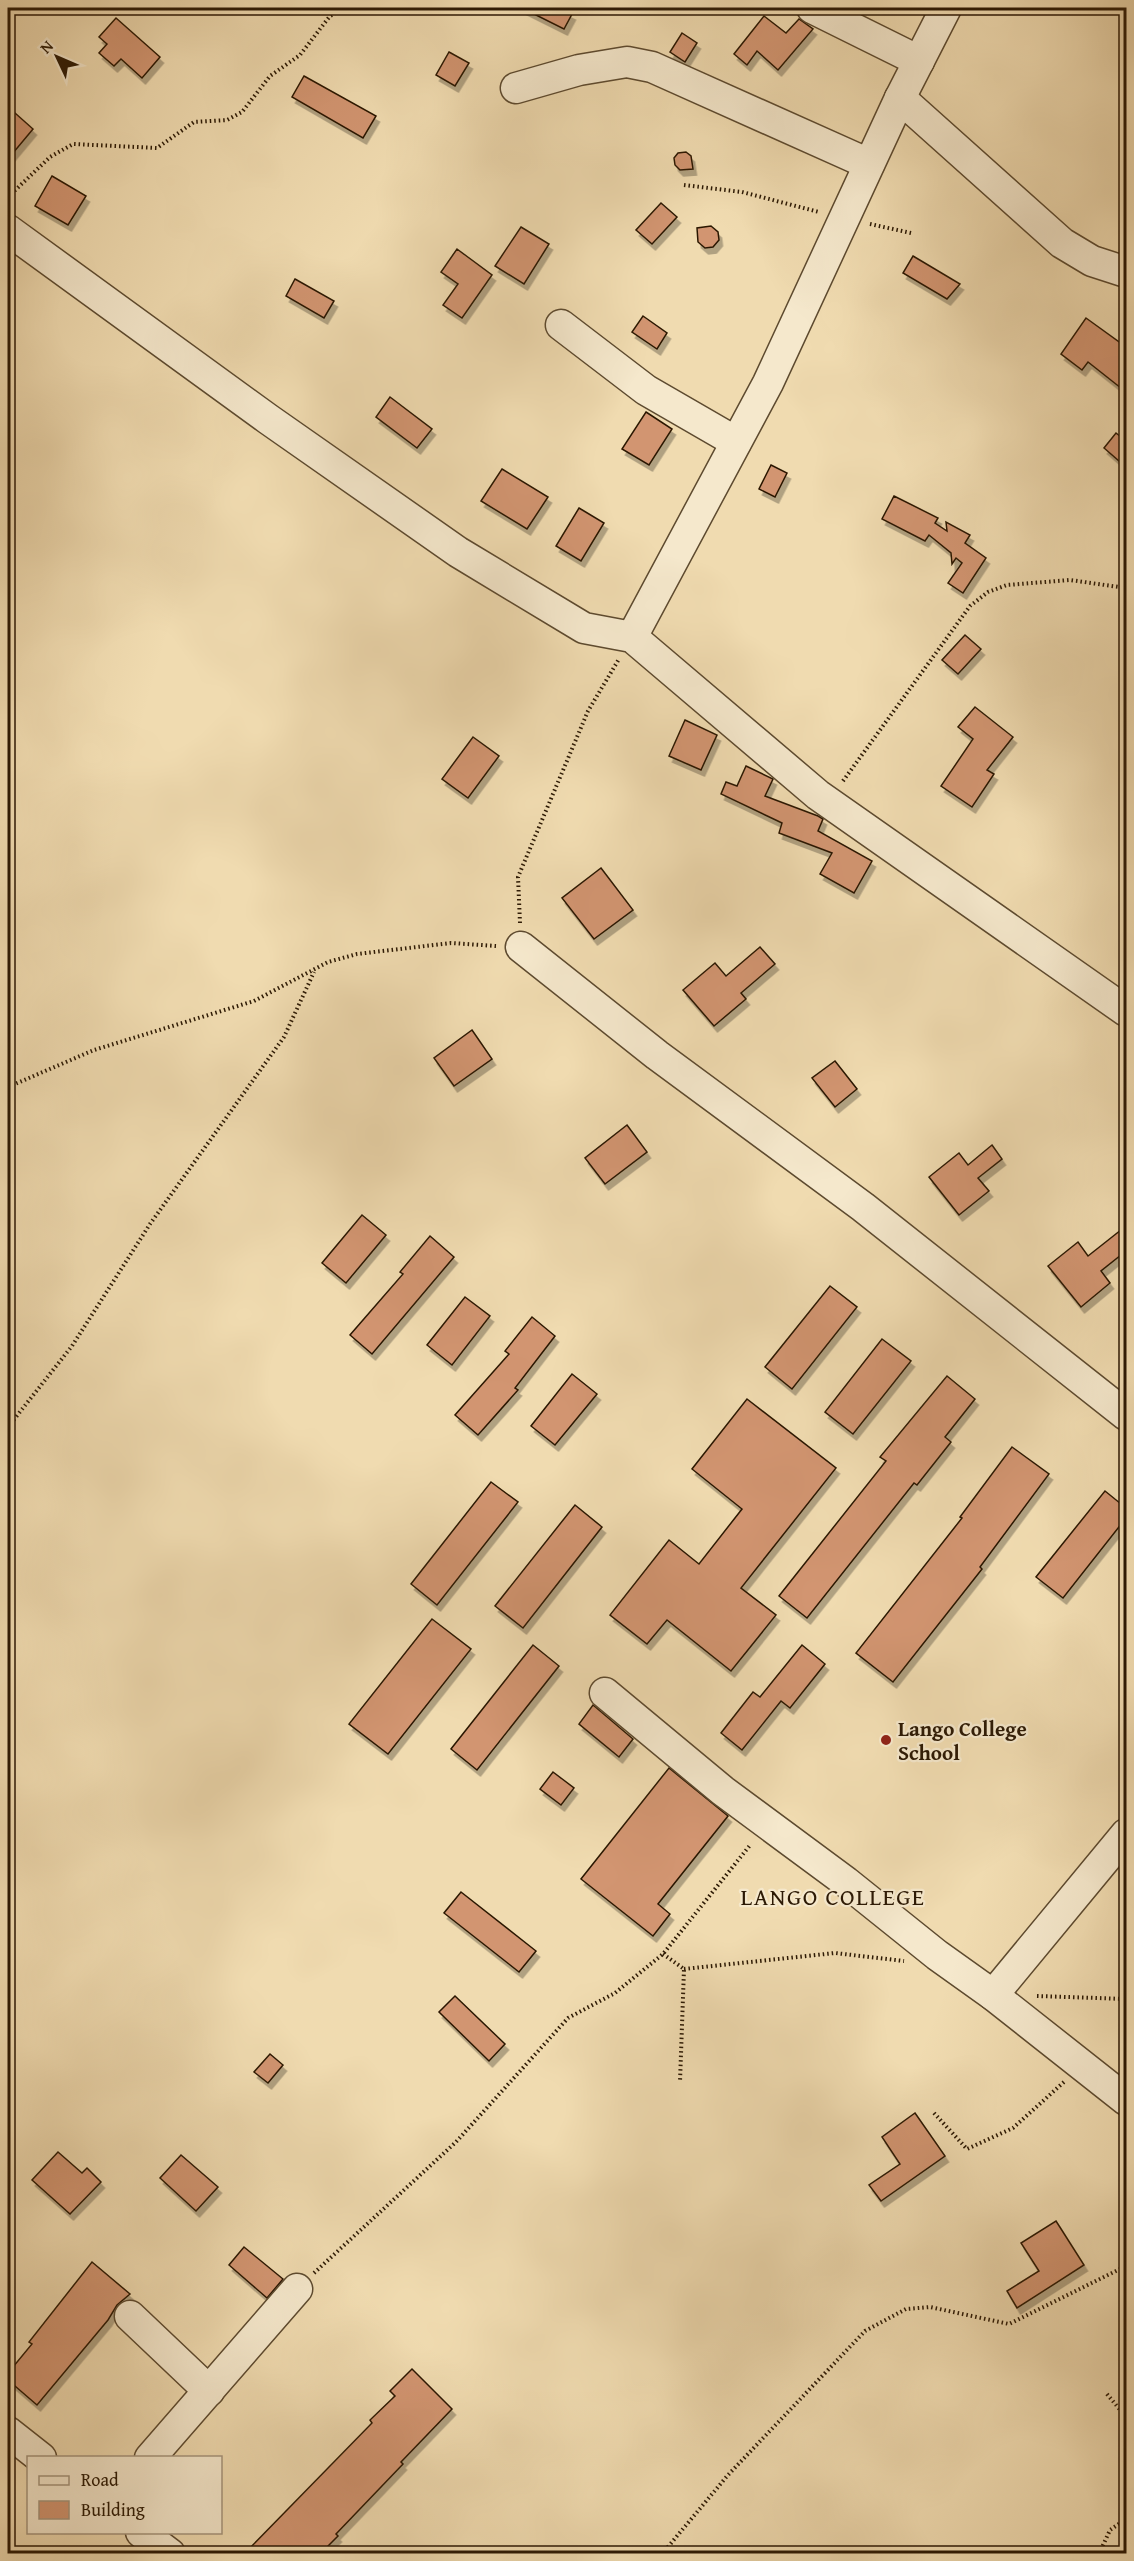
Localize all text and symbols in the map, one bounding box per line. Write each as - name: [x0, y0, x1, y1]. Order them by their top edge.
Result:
- north arrow: [27, 27, 87, 87]
- text: N: [34, 34, 59, 59]
- place label: Lango College School: [898, 1713, 1027, 1768]
- marker: Lango College School: [879, 1733, 893, 1747]
- district label: LANGO COLLEGE: [741, 1879, 925, 1914]
- legend: [27, 2456, 222, 2534]
- text: Road: [81, 2466, 119, 2493]
- text: Building: [81, 2496, 145, 2523]

